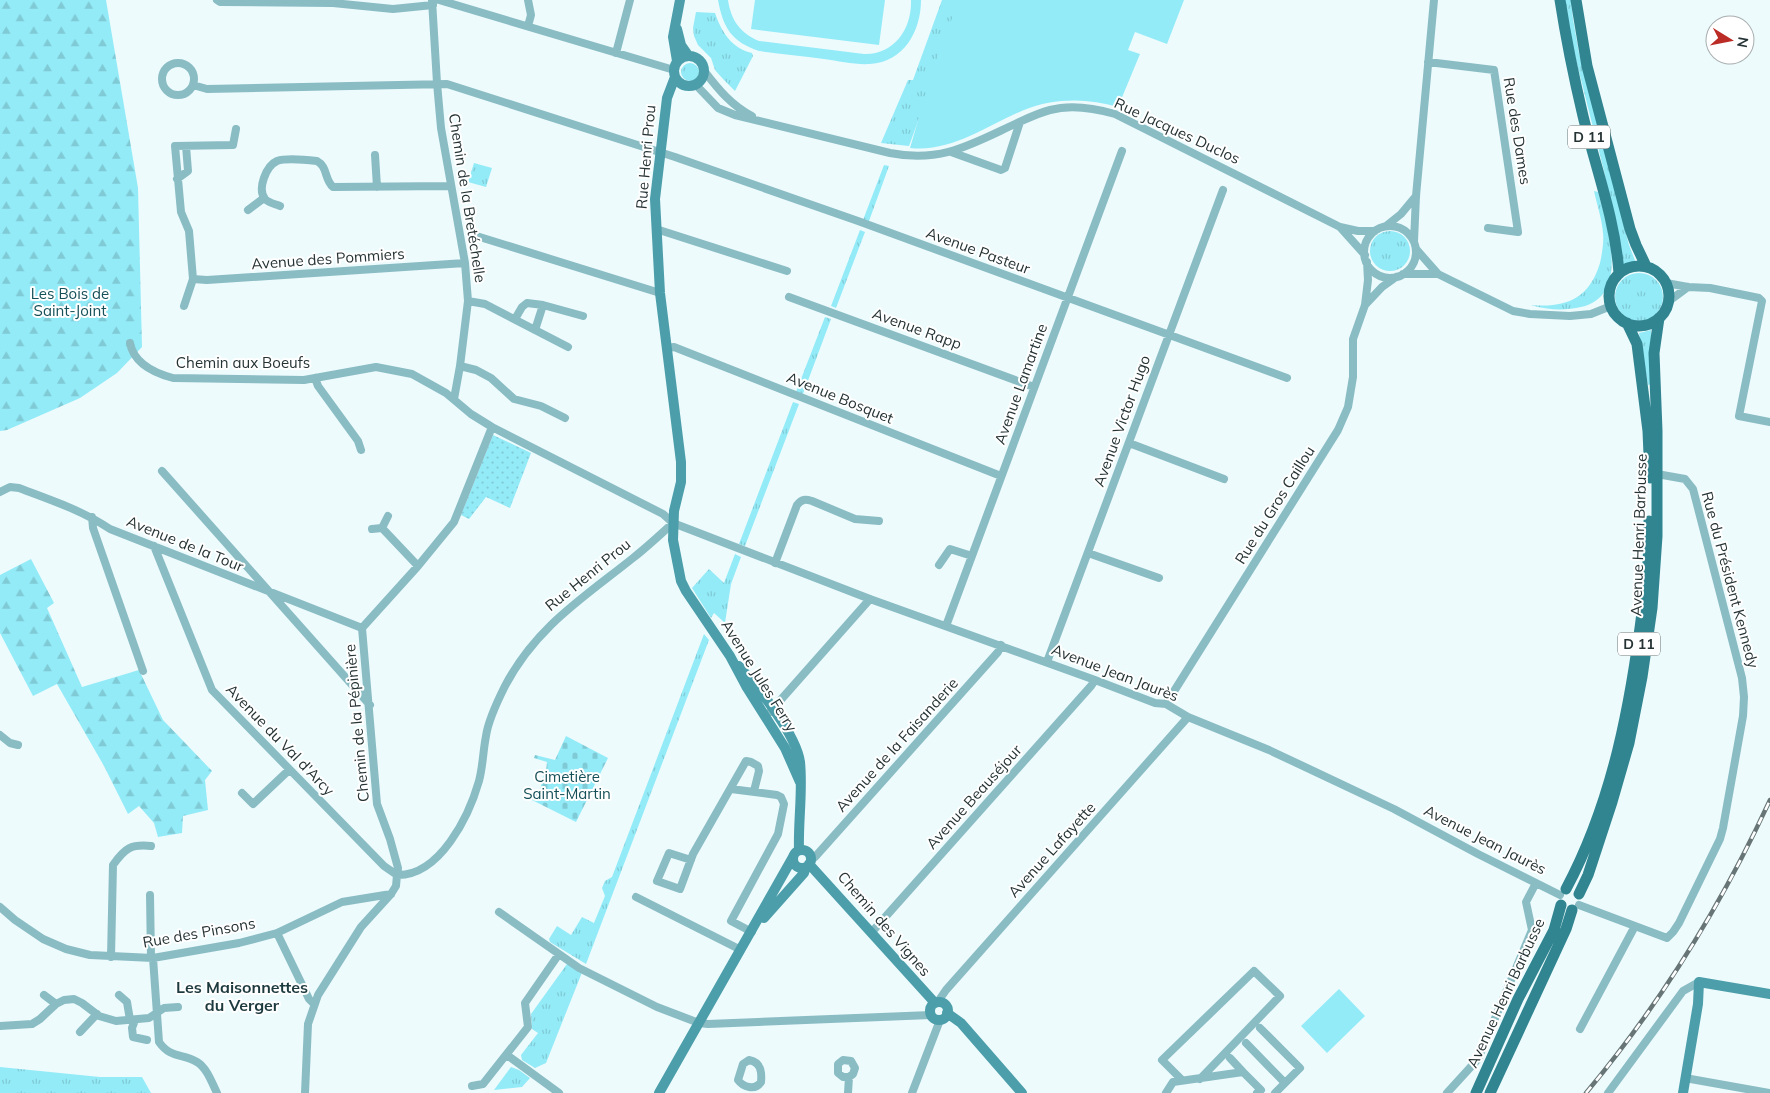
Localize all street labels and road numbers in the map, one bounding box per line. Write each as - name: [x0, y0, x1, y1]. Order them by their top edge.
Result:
- street label: Rue des Dames: [1500, 76, 1535, 186]
- street label: Rue Jacques Duclos: [1111, 93, 1243, 168]
- street label: Rue Henri Prou: [631, 104, 660, 210]
- street label: Chemin de la Bretéchelle: [445, 112, 490, 284]
- road number: D 11: [1568, 125, 1610, 148]
- street label: Avenue Pasteur: [924, 223, 1033, 278]
- street label: Avenue des Pommiers: [251, 244, 405, 273]
- street label: Avenue Rapp: [870, 304, 964, 353]
- street label: Avenue Lamartine: [990, 321, 1051, 447]
- street label: Chemin aux Boeufs: [176, 353, 310, 372]
- street label: Avenue Victor Hugo: [1089, 353, 1154, 489]
- street label: Avenue Bosquet: [784, 367, 896, 428]
- street label: Rue du Gros Caillou: [1231, 442, 1319, 567]
- street label: Avenue Henri Barbusse: [1626, 453, 1651, 617]
- street label: Rue du Président Kennedy: [1698, 489, 1763, 670]
- street label: Avenue de la Tour: [124, 511, 247, 576]
- street label: Rue Henri Prou: [541, 534, 634, 615]
- street label: Avenue Jules Ferry: [717, 616, 802, 735]
- road number: D 11: [1618, 633, 1660, 656]
- street label: Avenue Jean Jaurès: [1049, 640, 1181, 706]
- street label: Chemin de la Pépinière: [340, 643, 373, 803]
- street label: Avenue de la Faisanderie: [831, 674, 962, 816]
- street label: Avenue du Val d'Arcy: [222, 680, 339, 799]
- street label: Avenue Beauséjour: [922, 740, 1026, 853]
- street label: Avenue Lafayette: [1004, 798, 1099, 901]
- street label: Avenue Jean Jaurès: [1421, 801, 1549, 879]
- street label: Chemin des Vignes: [834, 867, 935, 980]
- street label: Rue des Pinsons: [141, 913, 257, 952]
- street label: Avenue Henri Barbusse: [1463, 915, 1549, 1071]

